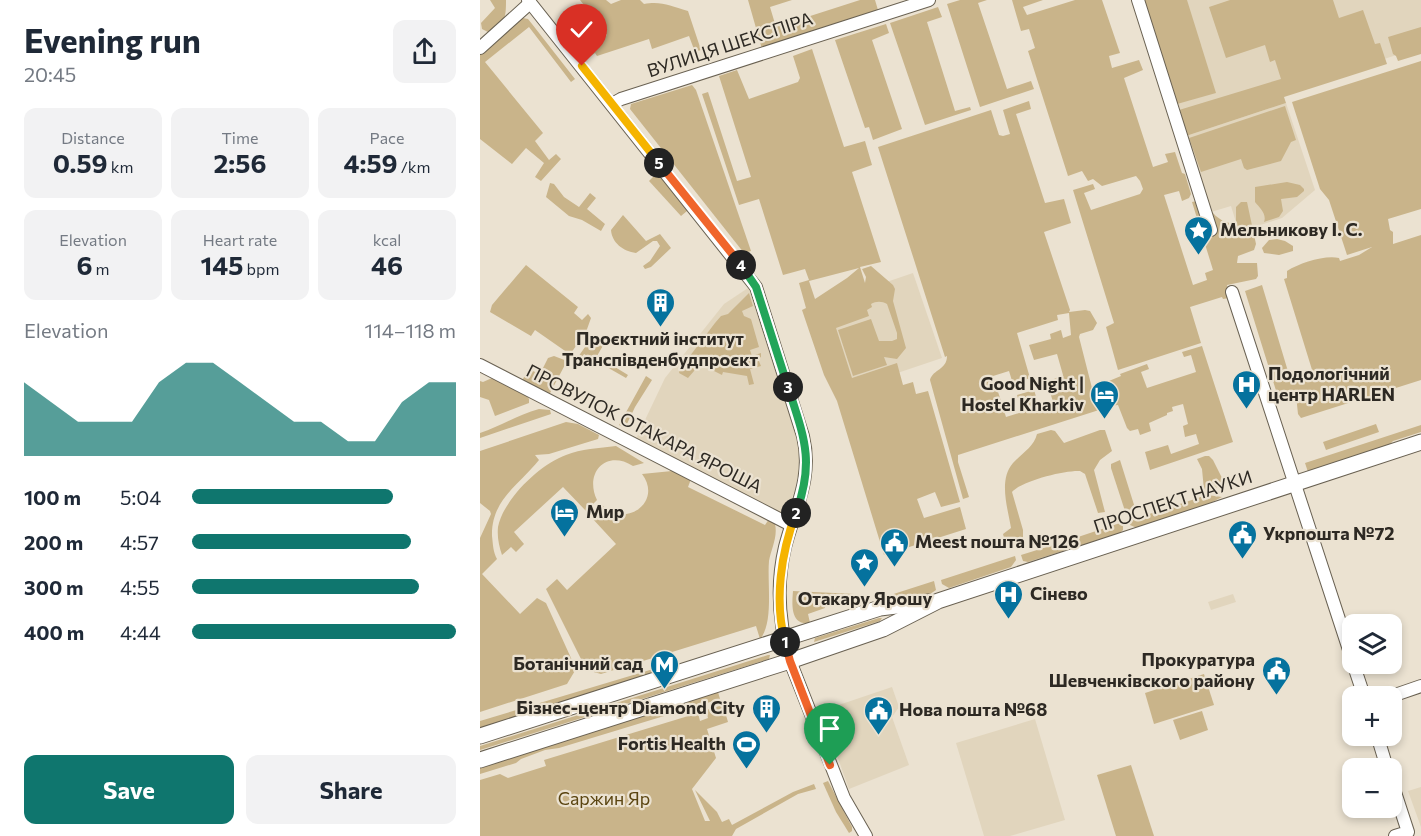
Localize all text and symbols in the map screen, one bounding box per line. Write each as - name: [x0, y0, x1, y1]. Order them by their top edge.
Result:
- pin: [556, 4, 607, 66]
- street label: ВУЛИЦЯ ШЕКСПІРА: [644, 7, 815, 81]
- icon: check: [565, 13, 598, 46]
- text: Evening run: [24, 19, 201, 60]
- button: share: [393, 20, 456, 83]
- text: 20:45: [24, 62, 76, 86]
- text: Distance: [61, 128, 125, 147]
- text: Time: [222, 128, 258, 147]
- text: Pace: [370, 128, 404, 147]
- text: 0.59: [53, 147, 108, 178]
- text: 2:56: [214, 147, 266, 178]
- text: 4:59: [344, 147, 398, 178]
- pin: 5: [644, 148, 674, 178]
- text: 5: [654, 153, 664, 172]
- text: km: [108, 157, 133, 176]
- text: /km: [398, 157, 430, 176]
- place icon: Мельникову І. С.: [1183, 214, 1215, 256]
- place label: Мельникову І. С.: [1220, 218, 1363, 240]
- text: Elevation: [59, 230, 127, 249]
- text: Heart rate: [203, 230, 277, 249]
- text: kcal: [373, 230, 401, 249]
- text: 6: [76, 249, 93, 280]
- text: 145: [201, 249, 243, 280]
- text: 46: [371, 249, 403, 280]
- pin: 4: [726, 250, 756, 280]
- text: 4: [736, 255, 746, 274]
- text: m: [93, 259, 110, 278]
- text: bpm: [243, 259, 279, 278]
- building icon: Проєктний інститут Транспівденбудпроєкт: [644, 286, 676, 328]
- text: Elevation: [24, 318, 109, 342]
- text: 114–118 m: [365, 318, 456, 342]
- place label: Проєктний інститут Транспівденбудпроєкт: [562, 327, 758, 370]
- street label: ПРОВУЛОК ОТАКАРА ЯРОША: [523, 359, 766, 497]
- place label: Подологічний центр HARLEN: [1268, 362, 1395, 405]
- hospital icon: Подологічний центр HARLEN: [1231, 368, 1263, 410]
- pin: 3: [773, 372, 803, 402]
- place label: Good Night | Hostel Kharkiv: [961, 372, 1084, 415]
- text: 3: [783, 377, 793, 396]
- hotel icon: Good Night | Hostel Kharkiv: [1089, 378, 1121, 420]
- street label: ПРОСПЕКТ НАУКИ: [1091, 465, 1255, 537]
- text: 100 m: [24, 485, 81, 509]
- text: 5:04: [120, 485, 161, 509]
- hotel icon: Мир: [549, 496, 581, 538]
- pin: 2: [781, 498, 811, 528]
- place label: Мир: [586, 500, 624, 522]
- text: 2: [791, 503, 801, 522]
- public building icon: Укрпошта №72: [1226, 518, 1258, 560]
- place label: Укрпошта №72: [1263, 522, 1395, 544]
- public building icon: Meest пошта №126: [878, 526, 910, 568]
- text: 200 m: [24, 530, 83, 554]
- text: 4:57: [120, 530, 159, 554]
- place label: Meest пошта №126: [915, 530, 1079, 552]
- place icon: Отакару Ярошу: [849, 546, 881, 588]
- text: 300 m: [24, 575, 84, 599]
- text: 4:55: [120, 575, 160, 599]
- hospital icon: Сінево: [993, 578, 1025, 620]
- place label: Сінево: [1030, 582, 1088, 604]
- place label: Отакару Ярошу: [798, 587, 932, 609]
- map controls: [1342, 614, 1402, 818]
- button: layers: [1342, 614, 1402, 674]
- text: 400 m: [24, 620, 84, 644]
- text: 4:44: [120, 620, 161, 644]
- pin: 1: [770, 627, 800, 657]
- text: 1: [781, 632, 789, 651]
- metro station icon: Ботанічний сад: [648, 648, 680, 690]
- place label: Прокуратура Шевченківского району: [1049, 648, 1255, 691]
- place label: Ботанічний сад: [513, 652, 643, 674]
- public building icon: Прокуратура Шевченківского району: [1260, 654, 1292, 696]
- button: +: [1342, 686, 1402, 746]
- building icon: Бізнес-центр Diamond City: [750, 692, 782, 734]
- public building icon: Нова пошта №68: [862, 694, 894, 736]
- place label: Бізнес-центр Diamond City: [516, 696, 745, 718]
- place label: Нова пошта №68: [899, 698, 1047, 720]
- pin: [804, 703, 855, 765]
- icon: arrive: [813, 712, 846, 745]
- sports icon: Fortis Health: [731, 728, 763, 770]
- place label: Fortis Health: [618, 732, 726, 754]
- button: Save: [24, 755, 234, 824]
- button: Share: [246, 755, 456, 824]
- button: −: [1342, 758, 1402, 818]
- park label: Саржин Яр: [558, 787, 650, 809]

